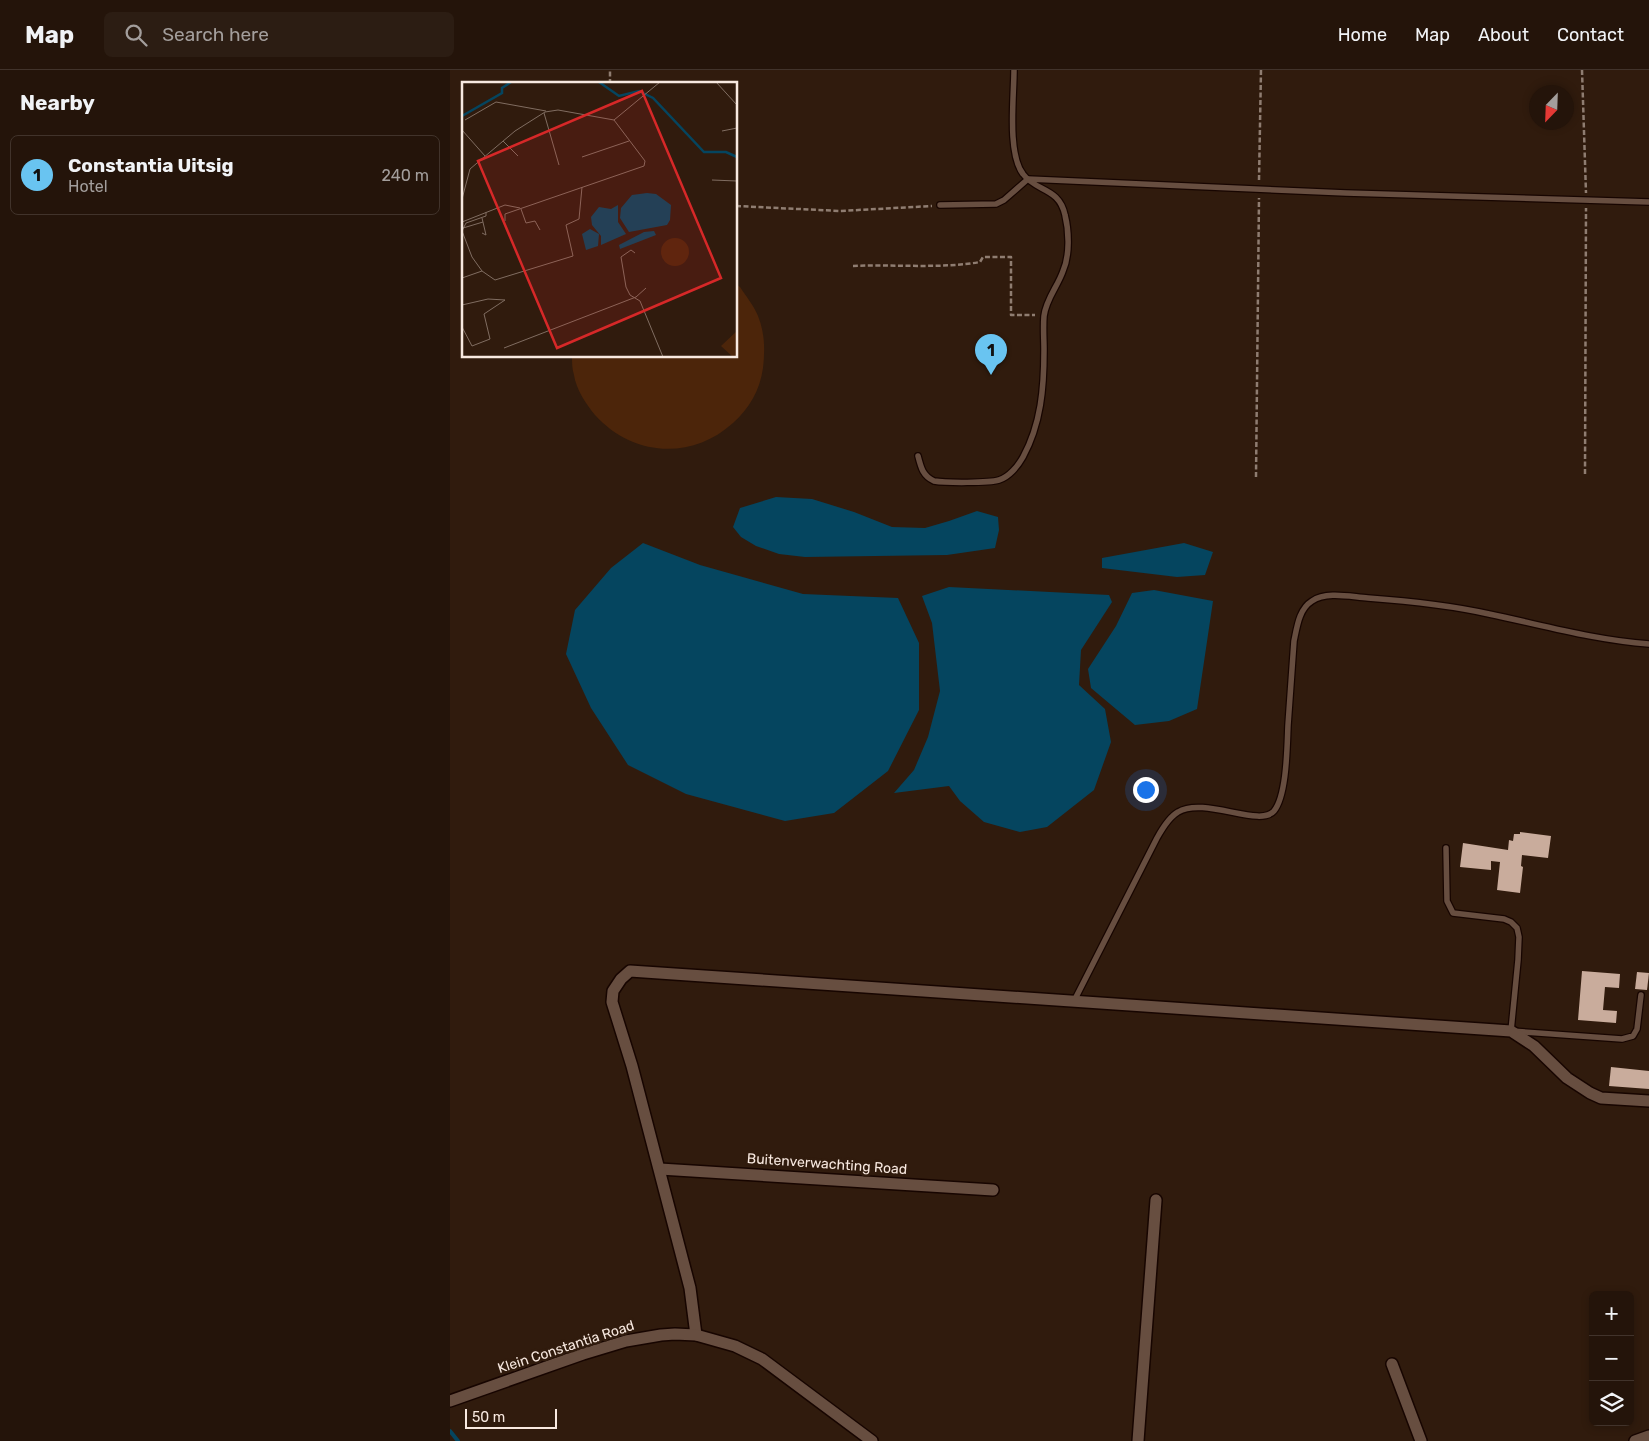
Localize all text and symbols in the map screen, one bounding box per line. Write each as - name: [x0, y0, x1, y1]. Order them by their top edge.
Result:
- search box: [104, 12, 454, 57]
- text: Map: [25, 21, 74, 49]
- icon: search: [122, 21, 150, 49]
- text: Search here: [162, 23, 269, 46]
- text: Home: [1338, 24, 1387, 46]
- text: Map: [1415, 24, 1450, 46]
- text: About: [1478, 24, 1529, 46]
- text: Contact: [1557, 24, 1624, 46]
- inset map: [462, 82, 738, 358]
- north arrow: [1529, 85, 1574, 130]
- text: Nearby: [20, 90, 95, 115]
- text: Constantia Uitsig: [68, 154, 233, 177]
- text: 1: [33, 166, 41, 185]
- text: 240 m: [382, 166, 429, 185]
- text: Hotel: [68, 177, 108, 196]
- pin: 1: [975, 334, 1007, 375]
- your location: [1133, 777, 1159, 803]
- street label: Buitenverwachting Road: [746, 1150, 908, 1178]
- map controls: [1589, 1291, 1634, 1426]
- button: +: [1589, 1291, 1634, 1336]
- street label: Klein Constantia Road: [496, 1317, 636, 1377]
- button: −: [1589, 1336, 1634, 1381]
- button: layers: [1589, 1381, 1634, 1426]
- scale bar: [465, 1406, 558, 1429]
- text: 50 m: [472, 1409, 505, 1426]

